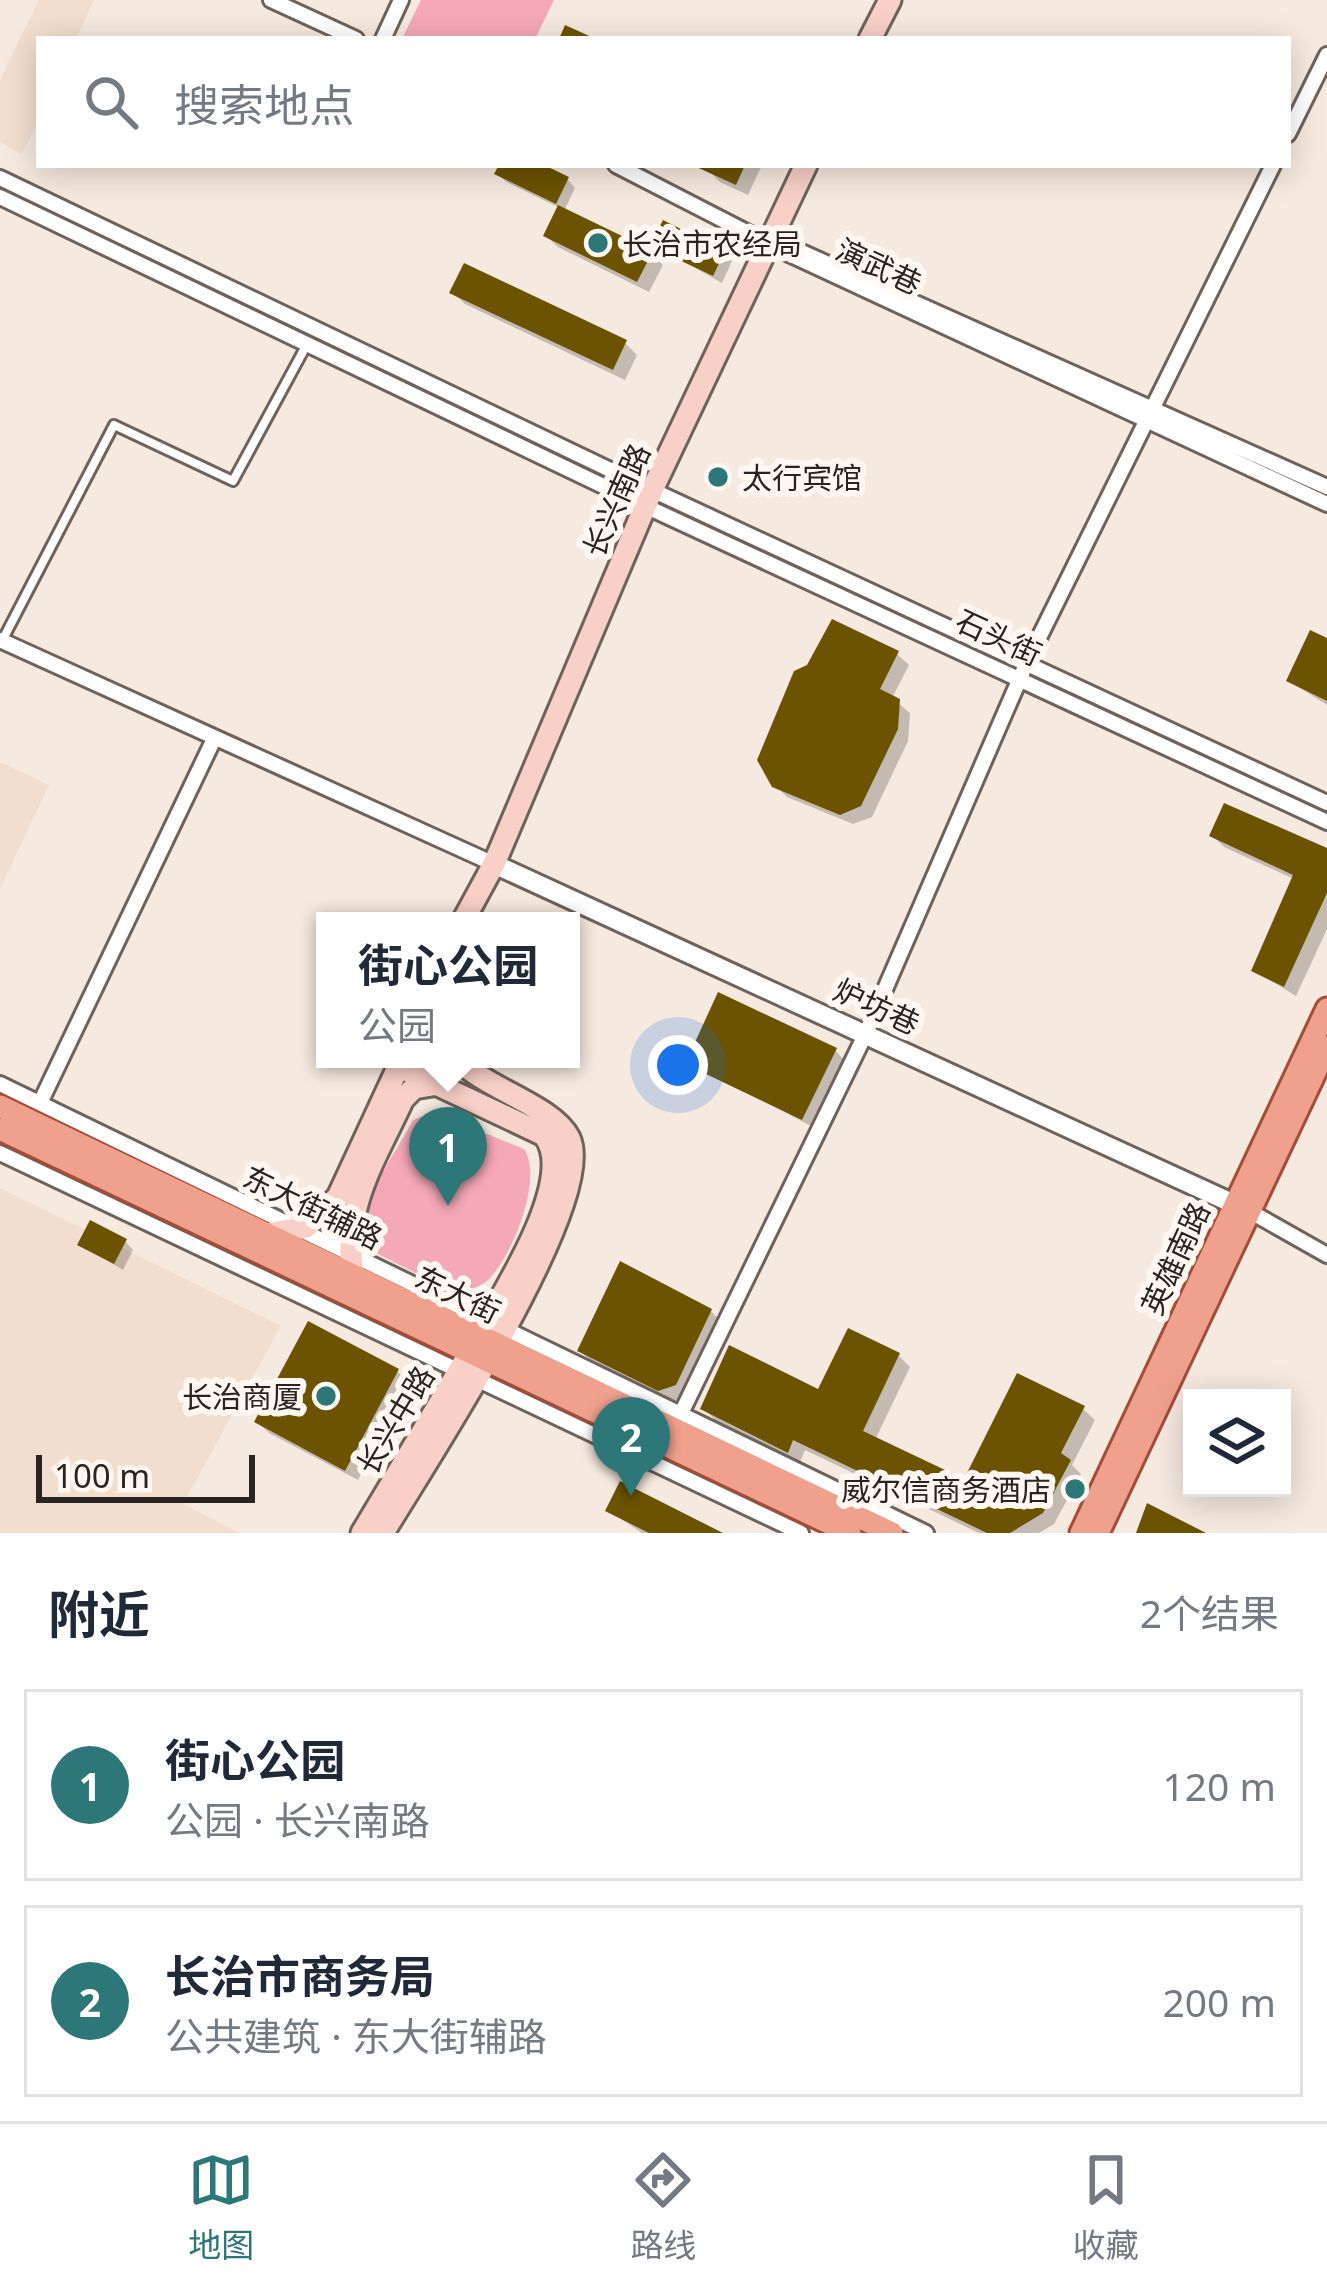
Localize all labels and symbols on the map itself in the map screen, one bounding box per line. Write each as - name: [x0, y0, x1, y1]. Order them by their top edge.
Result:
- place label: 长治市农经局: [622, 223, 802, 264]
- street label: 演武巷: [830, 228, 928, 304]
- marker: 长治市农经局: [585, 230, 611, 256]
- street label: 长兴南路: [573, 437, 659, 563]
- place label: 太行宾馆: [742, 457, 862, 498]
- marker: 太行宾馆: [705, 464, 731, 490]
- street label: 石头街: [950, 599, 1048, 675]
- street label: 炉坊巷: [828, 968, 926, 1044]
- your location: [648, 1035, 708, 1095]
- pin: 1: [409, 1107, 487, 1206]
- street label: 东大街辅路: [237, 1156, 389, 1258]
- street label: 英雄南路: [1131, 1195, 1219, 1321]
- street label: 东大街: [409, 1256, 507, 1332]
- street label: 长兴中路: [347, 1358, 443, 1482]
- place label: 长治商厦: [182, 1376, 302, 1417]
- marker: 长治商厦: [313, 1383, 339, 1409]
- pin: 2: [592, 1397, 670, 1496]
- scale bar: [36, 1449, 255, 1502]
- place label: 威尔信商务酒店: [841, 1469, 1051, 1510]
- marker: 威尔信商务酒店: [1062, 1476, 1088, 1502]

